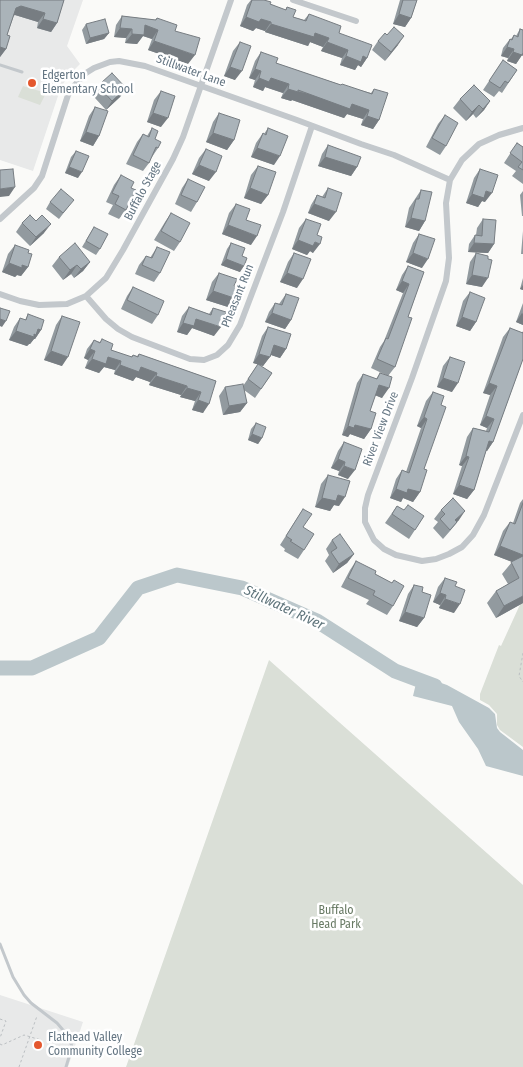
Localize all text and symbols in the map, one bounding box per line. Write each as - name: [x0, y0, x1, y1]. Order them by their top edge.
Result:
- street label: Stillwater Lane: [154, 52, 228, 90]
- place label: Edgerton Elementary School: [42, 69, 133, 97]
- marker: Edgerton Elementary School: [26, 77, 38, 89]
- street label: Buffalo Stage: [121, 159, 165, 223]
- street label: Pheasant Run: [219, 262, 257, 330]
- street label: River View Drive: [360, 390, 402, 468]
- water label: Stillwater River: [241, 582, 327, 634]
- park label: Buffalo Head Park: [311, 904, 361, 932]
- place label: Flathead Valley Community College: [48, 1031, 142, 1059]
- marker: Flathead Valley Community College: [32, 1039, 44, 1051]

